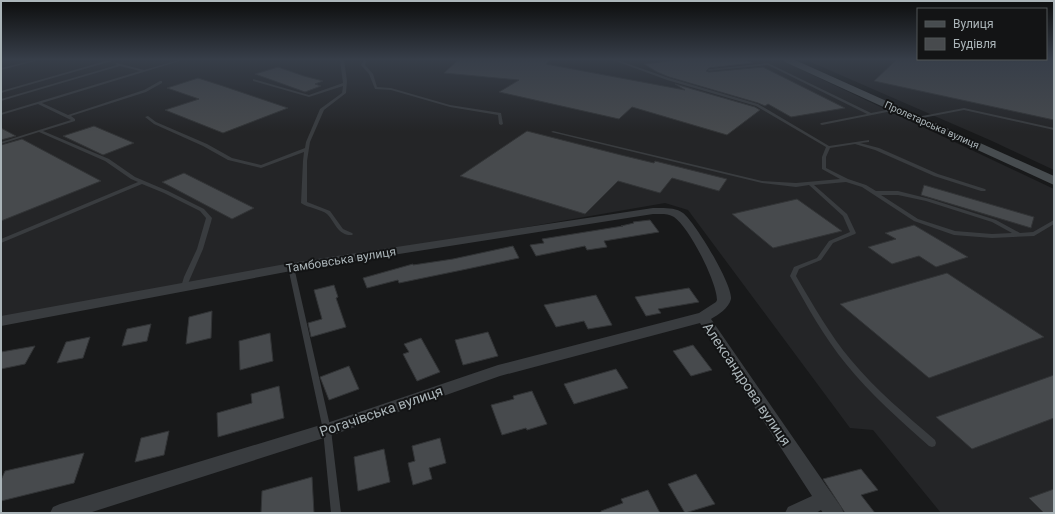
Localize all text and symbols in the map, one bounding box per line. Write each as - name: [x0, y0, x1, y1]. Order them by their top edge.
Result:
- legend: [917, 8, 1047, 60]
- text: Вулиця: [953, 17, 994, 31]
- text: Будівля: [953, 37, 996, 51]
- street label: Пролетарська вулиця: [883, 99, 981, 151]
- street label: Тамбовська вулиця: [285, 244, 397, 276]
- street label: Александрова вулиця: [700, 319, 794, 449]
- street label: Рогачівська вулиця: [317, 382, 445, 440]

